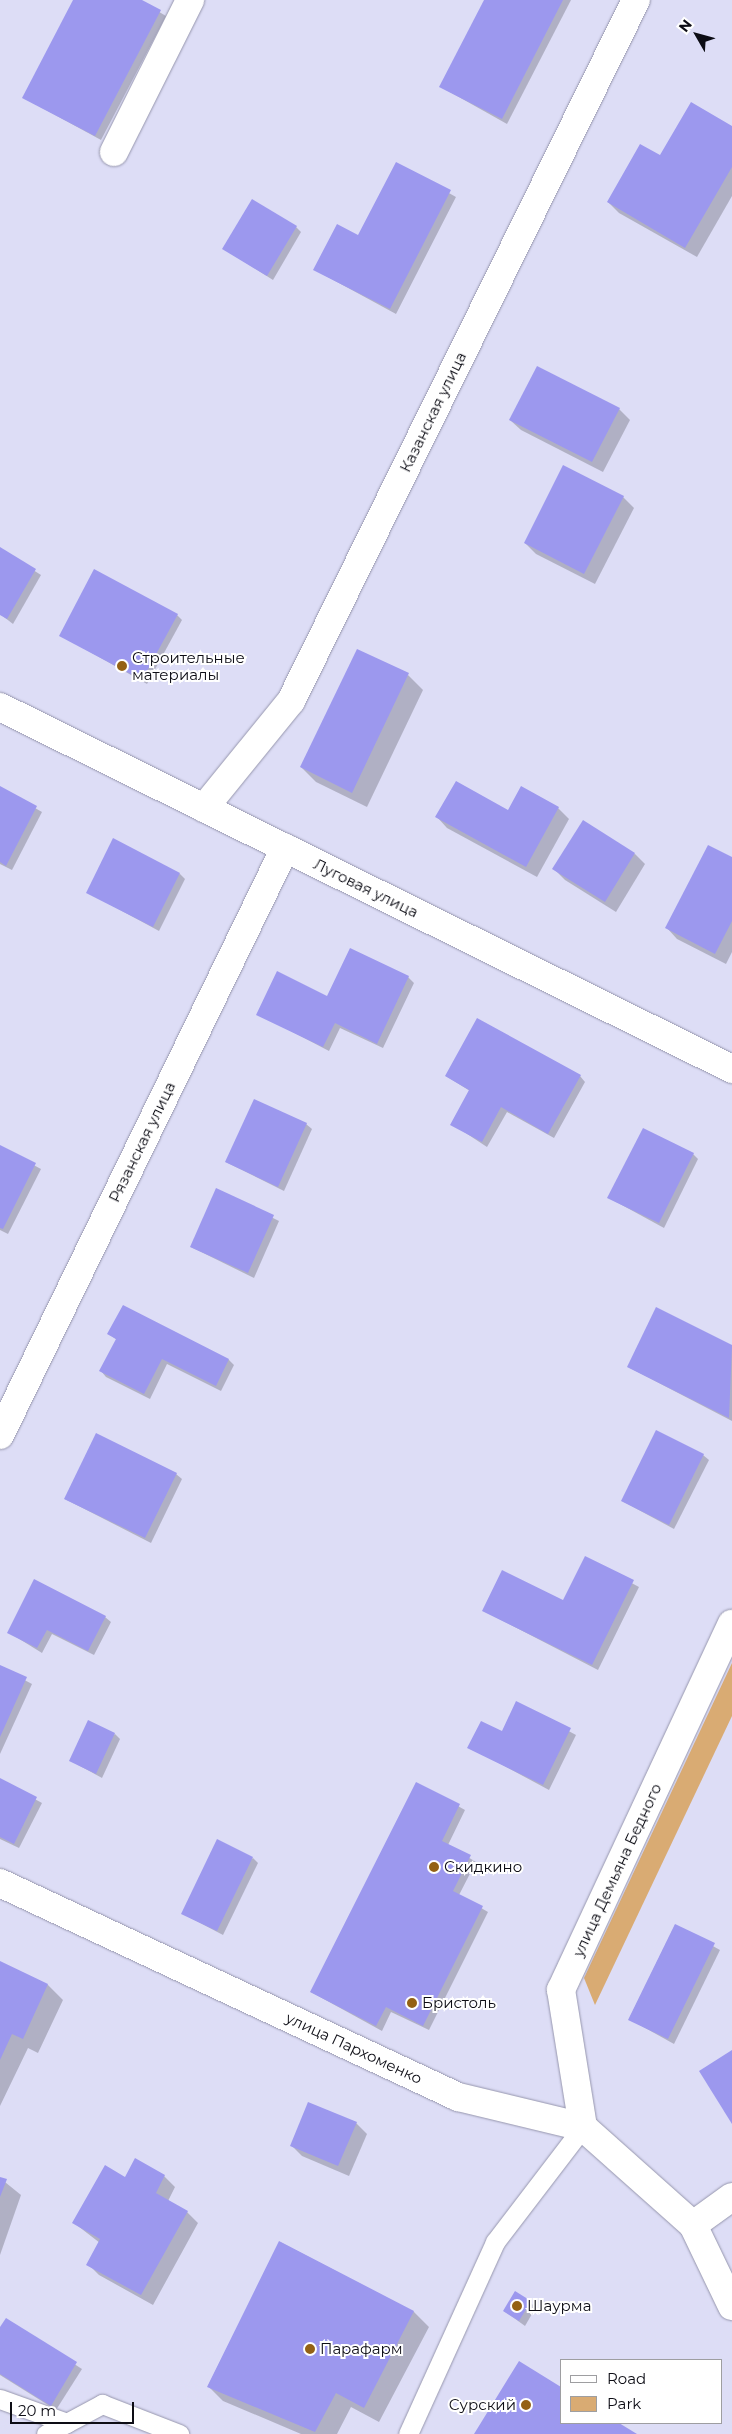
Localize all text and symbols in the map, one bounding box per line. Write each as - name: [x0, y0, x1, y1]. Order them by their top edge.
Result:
- north arrow: [672, 10, 722, 60]
- text: N: [675, 16, 696, 36]
- street label: Казанская улица: [396, 349, 470, 475]
- place label: Строительные материалы: [132, 648, 245, 683]
- marker: Строительные материалы: [116, 660, 128, 672]
- street label: Луговая улица: [311, 855, 421, 921]
- street label: Рязанская улица: [105, 1079, 179, 1205]
- street label: улица Демьяна Бедного: [569, 1781, 665, 1959]
- place label: Скидкино: [444, 1858, 522, 1876]
- marker: Скидкино: [428, 1861, 440, 1873]
- place label: Бристоль: [422, 1994, 496, 2012]
- marker: Бристоль: [406, 1997, 418, 2009]
- street label: улица Пархоменко: [283, 2009, 425, 2087]
- place label: Шаурма: [527, 2297, 591, 2315]
- marker: Шаурма: [511, 2300, 523, 2312]
- place label: Парафарм: [320, 2340, 403, 2358]
- marker: Парафарм: [304, 2343, 316, 2355]
- legend: [560, 2359, 722, 2424]
- text: Road: [607, 2369, 646, 2388]
- scale bar: [12, 2392, 136, 2424]
- text: Park: [607, 2394, 641, 2413]
- place label: Сурский: [449, 2396, 516, 2414]
- marker: Сурский: [520, 2399, 532, 2411]
- text: 20 m: [18, 2401, 56, 2420]

